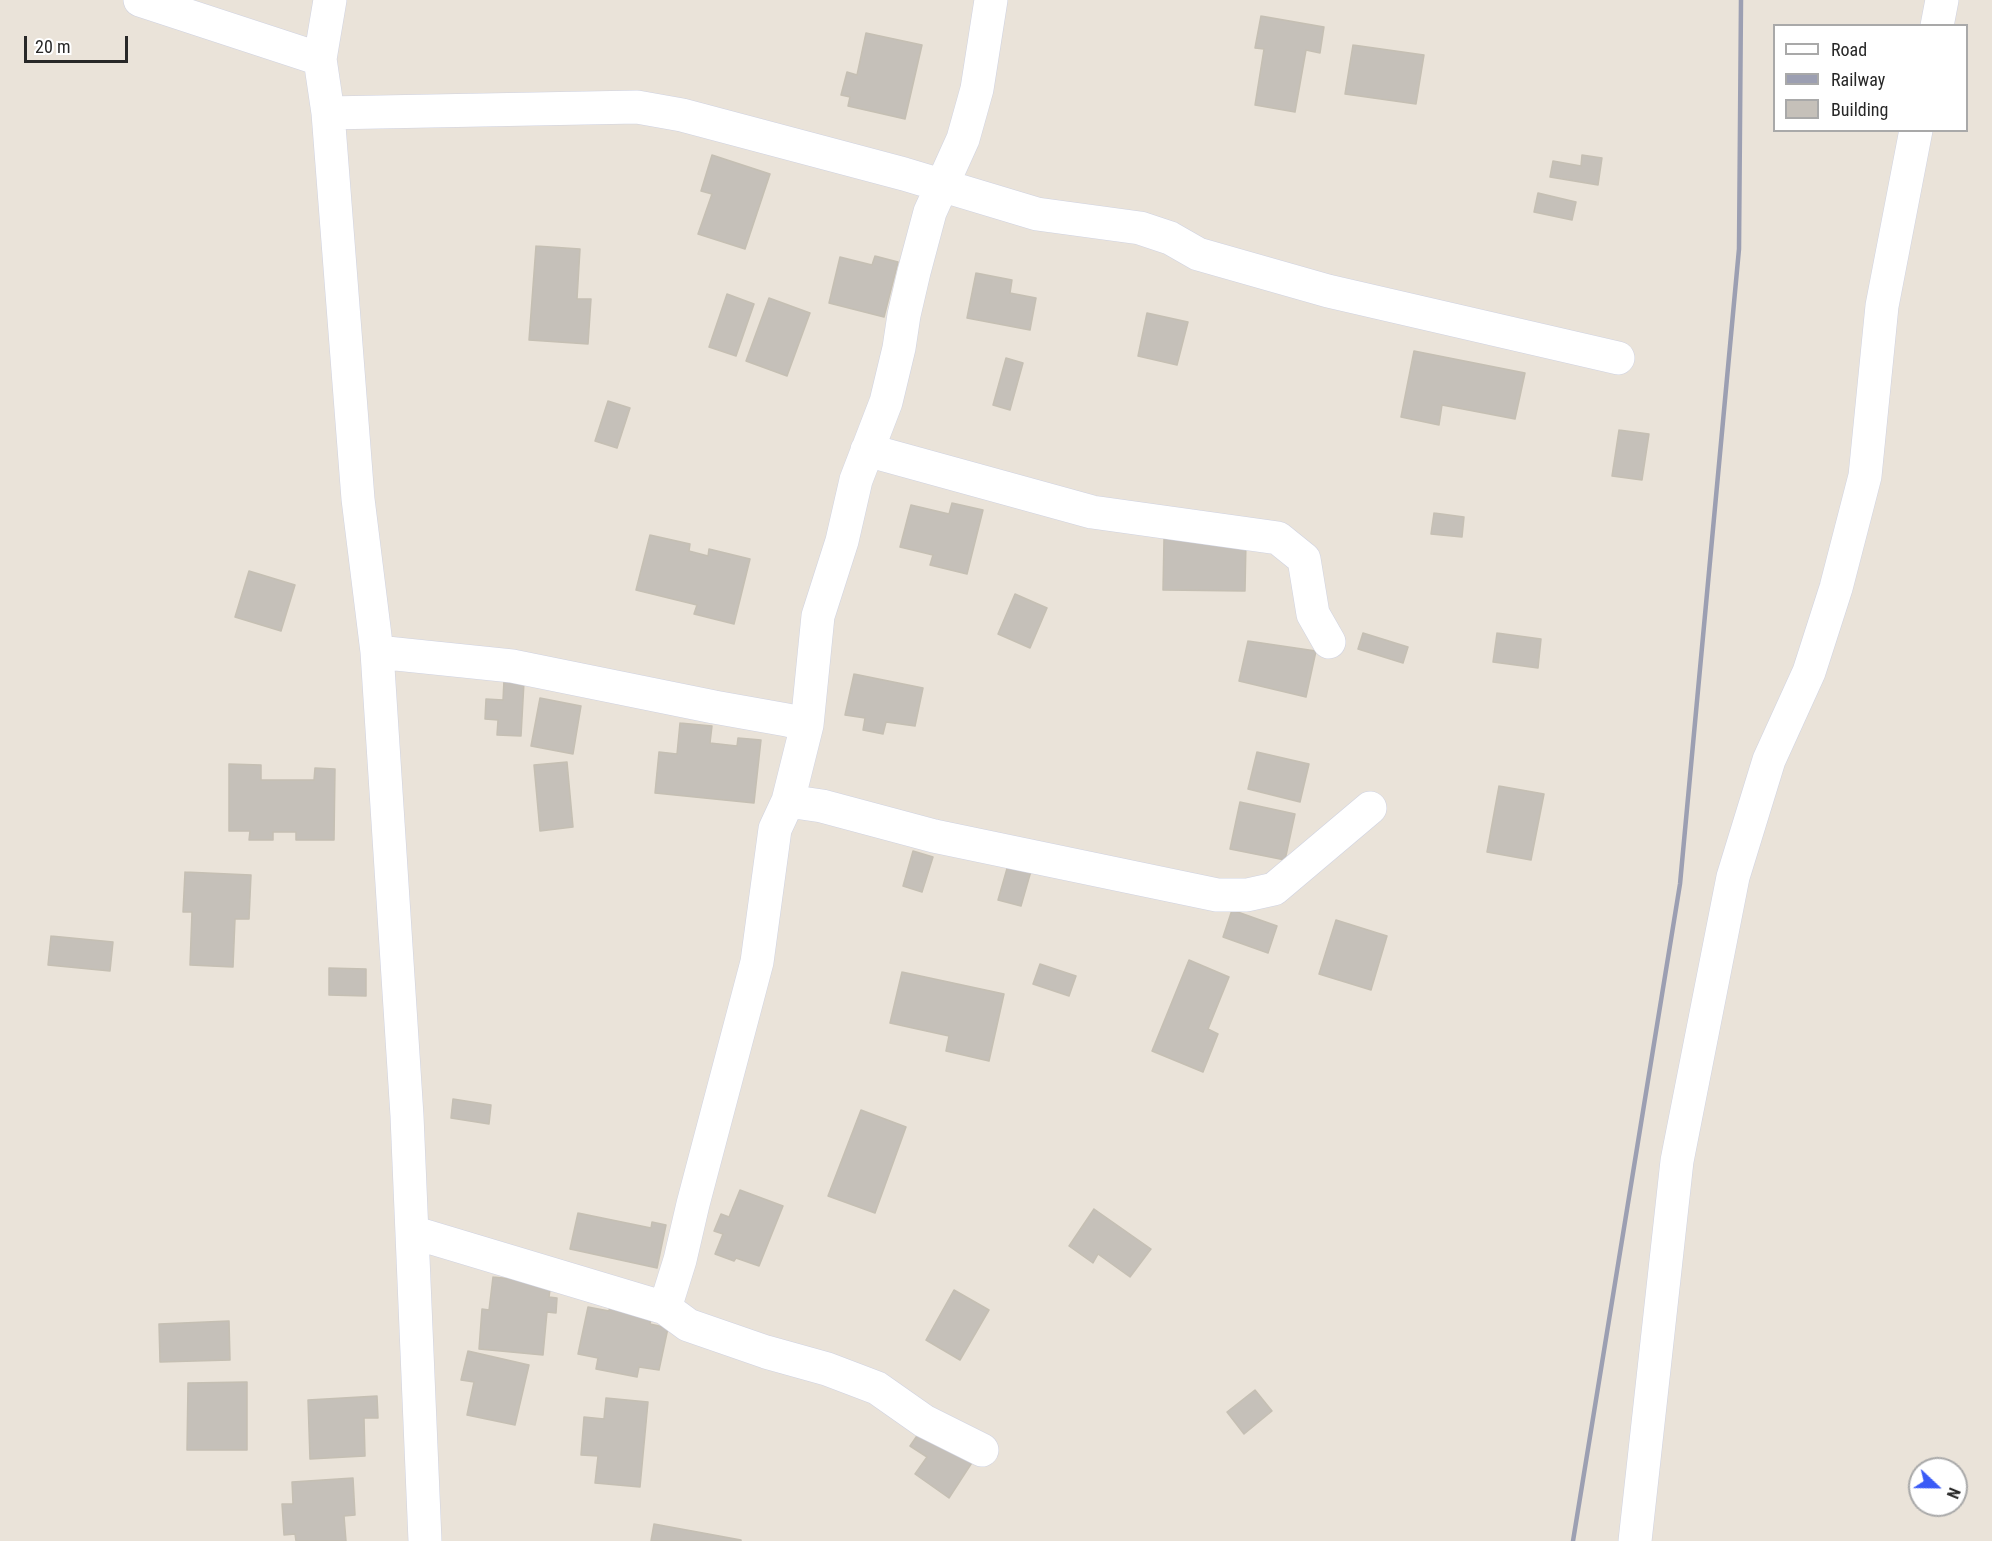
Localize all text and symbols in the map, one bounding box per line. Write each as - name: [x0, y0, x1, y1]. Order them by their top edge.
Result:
- scale bar: [27, 24, 130, 62]
- legend: [1773, 24, 1968, 132]
- text: 20 m: [35, 36, 70, 57]
- text: Road: [1831, 39, 1867, 60]
- text: Railway: [1831, 69, 1885, 90]
- text: Building: [1831, 99, 1888, 120]
- north arrow: [1908, 1457, 1968, 1517]
- text: N: [1943, 1485, 1964, 1501]

